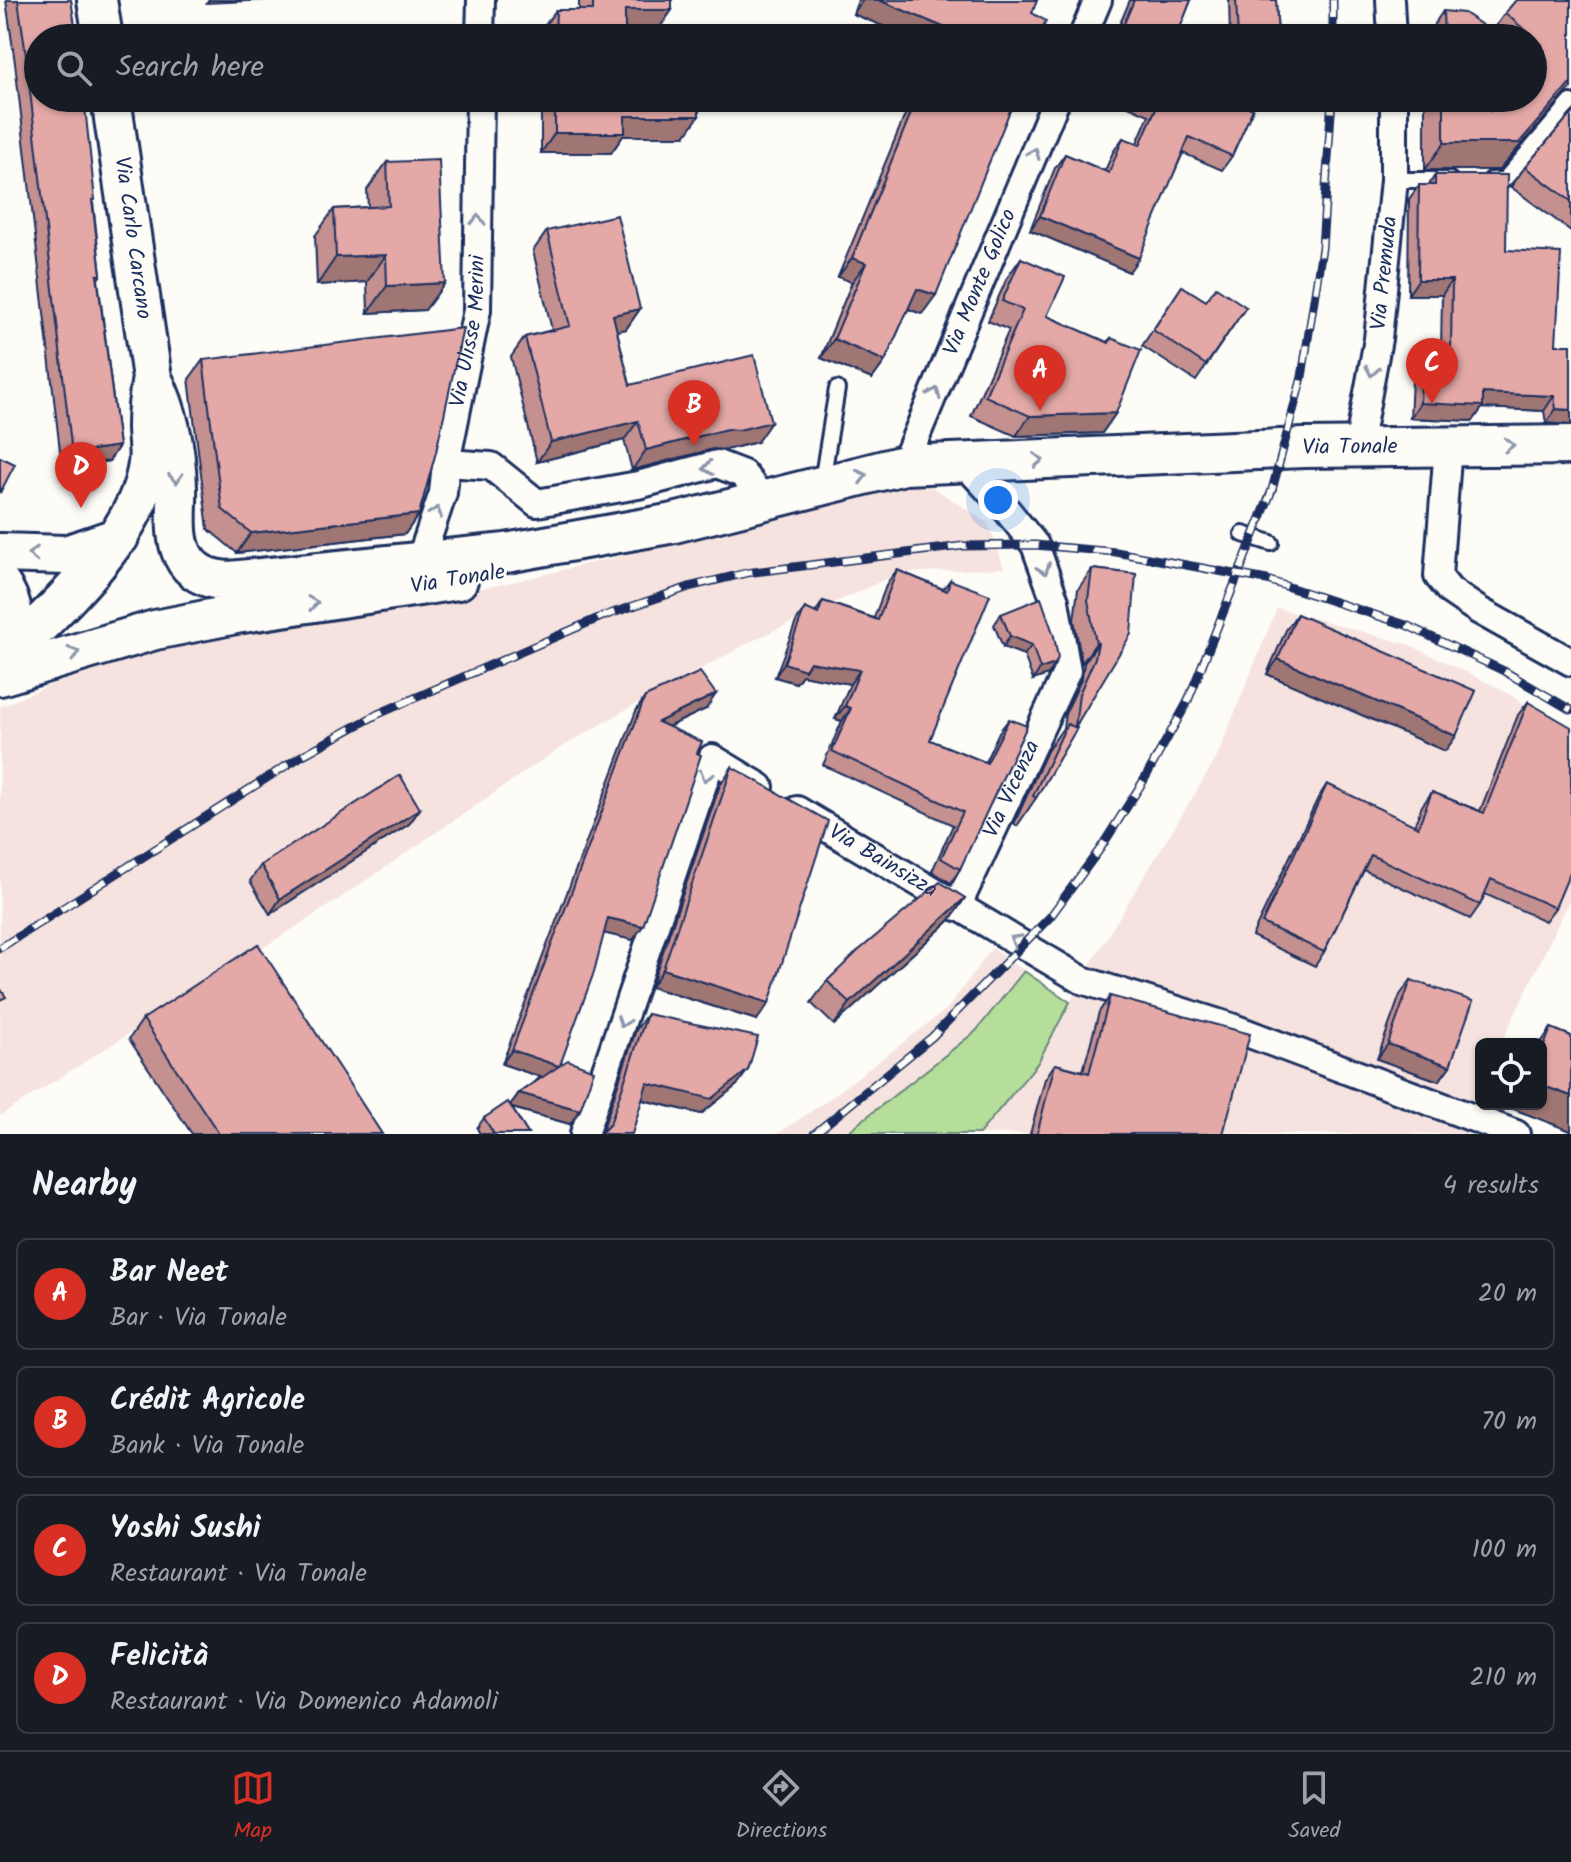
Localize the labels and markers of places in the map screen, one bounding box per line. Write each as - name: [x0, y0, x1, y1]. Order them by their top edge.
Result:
- pin: C: [1406, 338, 1458, 404]
- pin: A: [1014, 345, 1066, 411]
- pin: B: [668, 380, 720, 446]
- pin: D: [55, 442, 107, 508]

